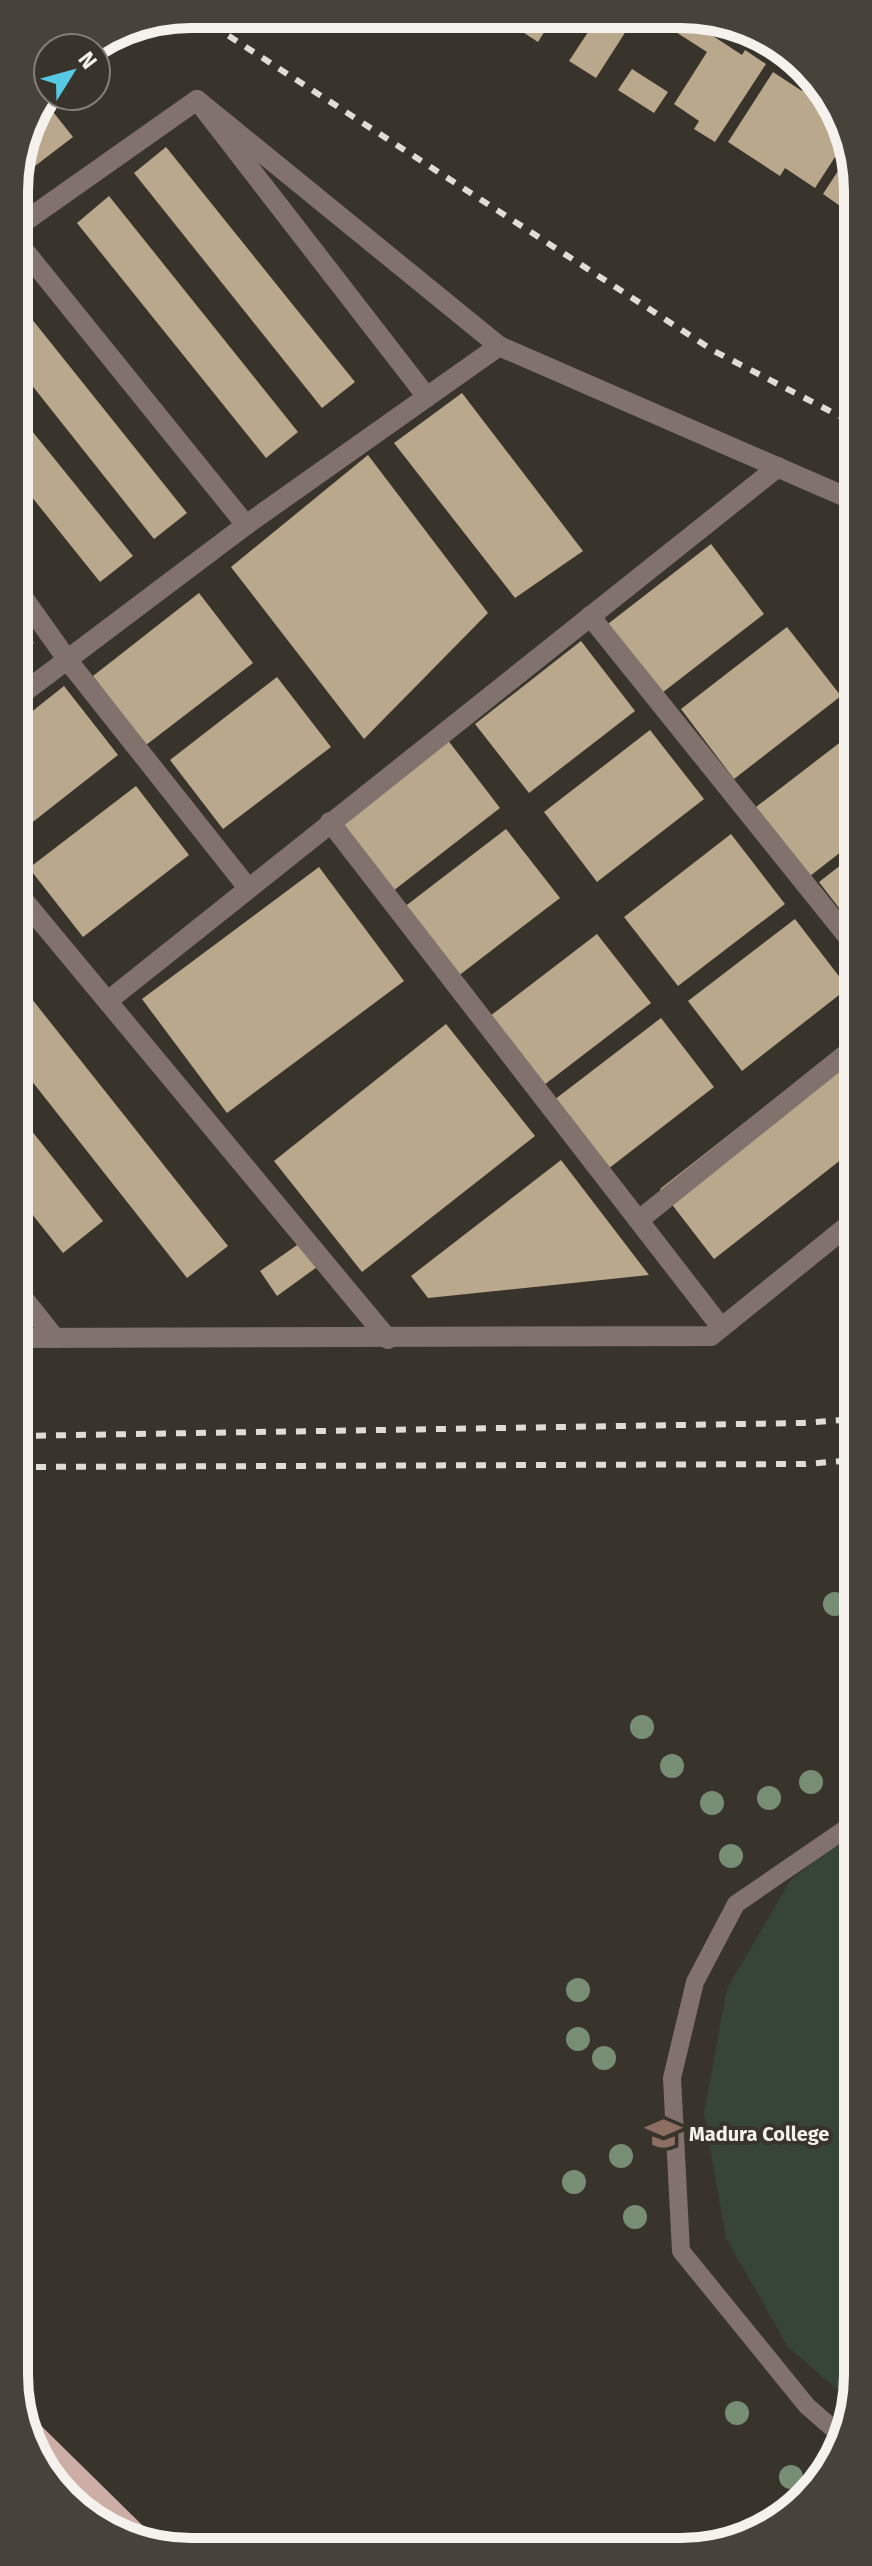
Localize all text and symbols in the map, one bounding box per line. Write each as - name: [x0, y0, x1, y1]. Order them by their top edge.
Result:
- north arrow: [32, 32, 112, 112]
- text: N: [72, 46, 103, 74]
- school or university icon: Madura College: [644, 2115, 682, 2153]
- place label: Madura College: [689, 2122, 829, 2146]

